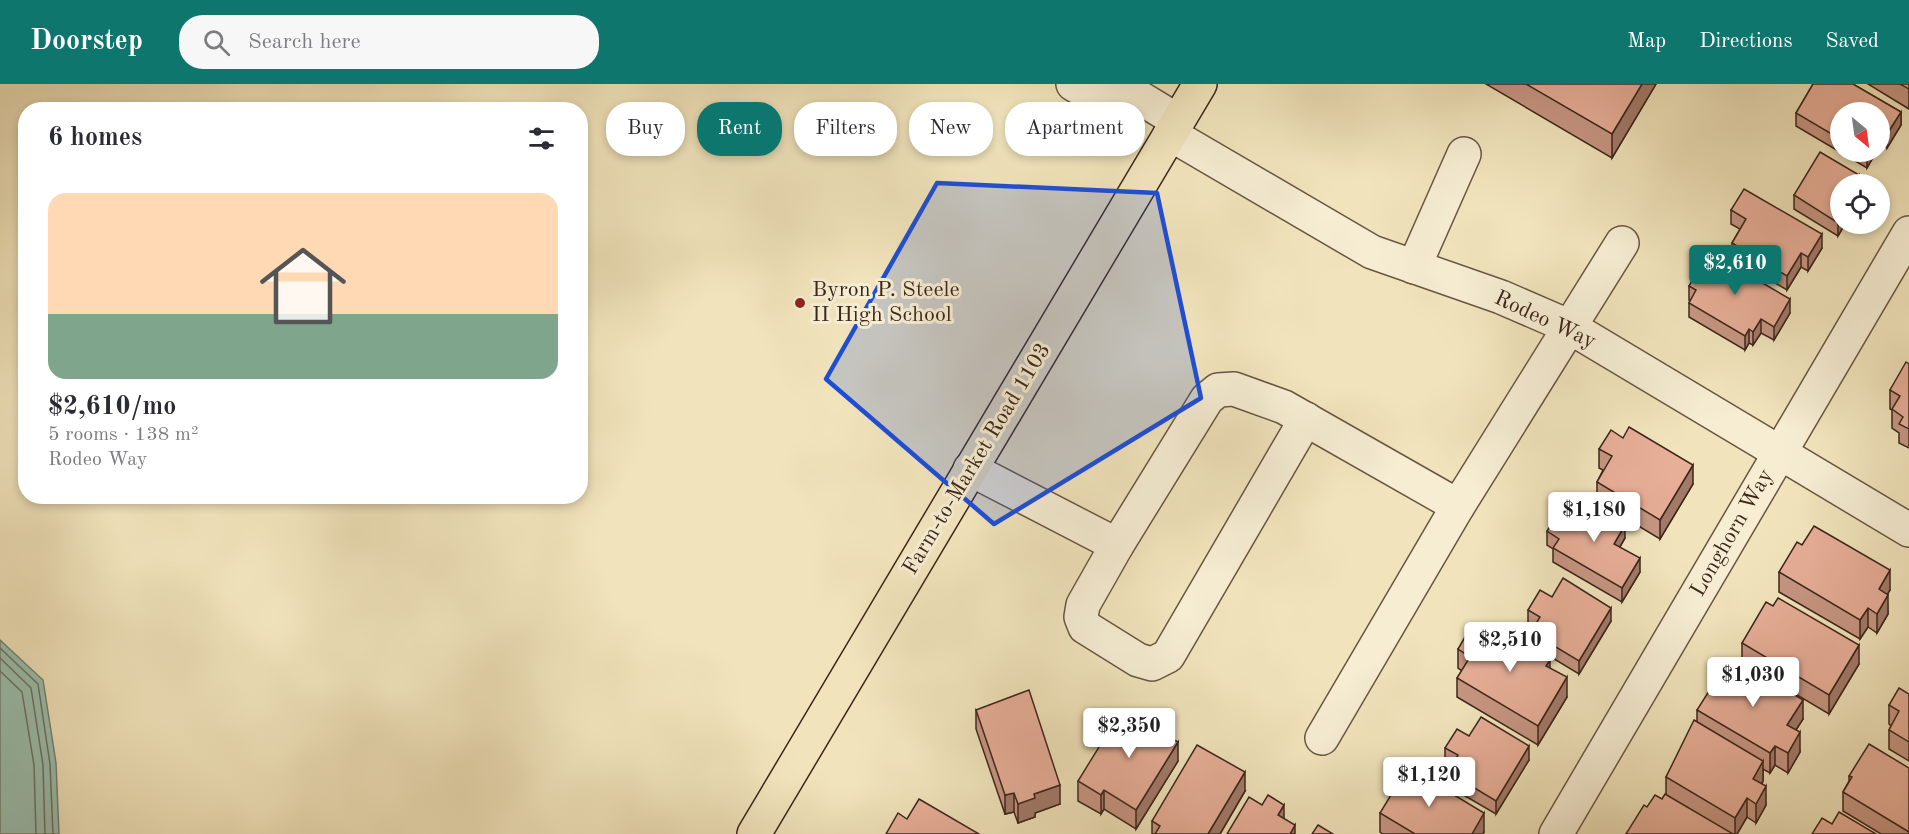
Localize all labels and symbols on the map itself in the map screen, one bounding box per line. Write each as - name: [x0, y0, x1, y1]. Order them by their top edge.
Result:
- north arrow: [1830, 102, 1890, 162]
- pin: $2,610: [1686, 245, 1784, 296]
- place label: Byron P. Steele II High School: [812, 279, 960, 326]
- street label: Rodeo Way: [1491, 287, 1599, 353]
- marker: Byron P. Steele II High School: [793, 296, 807, 310]
- street label: Farm-to-Market Road 1103: [899, 339, 1055, 579]
- street label: Longhorn Way: [1687, 465, 1778, 601]
- pin: $1,180: [1545, 492, 1643, 543]
- pin: $2,510: [1461, 622, 1559, 673]
- pin: $1,030: [1704, 657, 1802, 708]
- pin: $2,350: [1080, 708, 1178, 759]
- pin: $1,120: [1380, 757, 1478, 808]

